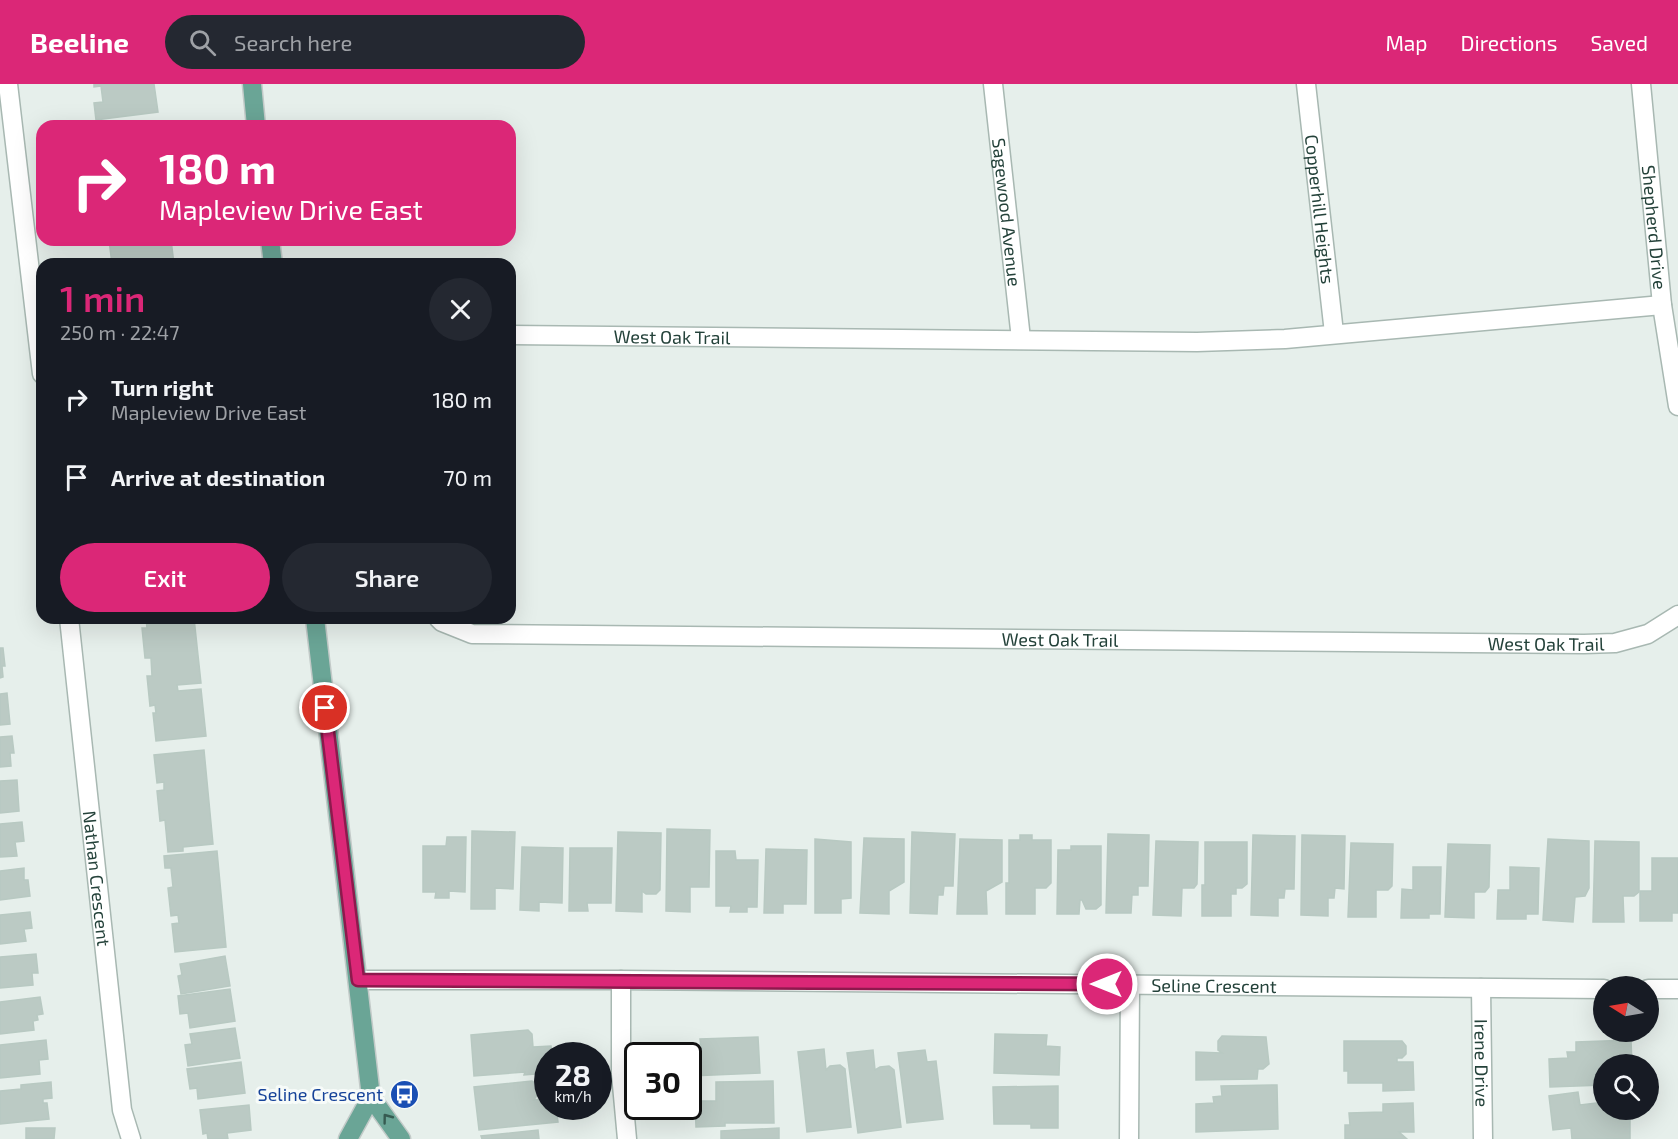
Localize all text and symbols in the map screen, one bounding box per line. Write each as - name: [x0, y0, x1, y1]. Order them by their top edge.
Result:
- search box: [165, 15, 585, 69]
- text: Beeline: [30, 25, 129, 59]
- icon: search: [186, 26, 219, 59]
- text: Search here: [234, 29, 352, 55]
- text: Map: [1385, 30, 1428, 55]
- text: Directions: [1461, 30, 1557, 55]
- text: Saved: [1590, 30, 1648, 55]
- street label: Copperhill Heights: [1301, 133, 1339, 285]
- street label: Sagewood Avenue: [988, 137, 1026, 288]
- text: 180 m: [159, 142, 276, 192]
- icon: right: [60, 144, 138, 222]
- street label: Shepherd Drive: [1638, 164, 1671, 291]
- text: Mapleview Drive East: [159, 193, 423, 225]
- text: 1 min: [60, 276, 145, 319]
- button: close: [429, 278, 492, 341]
- text: 250 m · 22:47: [60, 320, 179, 344]
- street label: West Oak Trail: [614, 325, 731, 348]
- text: Turn right: [111, 374, 213, 400]
- icon: right: [60, 383, 93, 416]
- text: 180 m: [432, 386, 492, 412]
- text: Mapleview Drive East: [111, 400, 306, 424]
- icon: arrive: [60, 461, 93, 494]
- text: Arrive at destination: [111, 464, 325, 490]
- text: 70 m: [443, 464, 492, 490]
- button: Exit: [60, 543, 270, 612]
- button: Share: [282, 543, 492, 612]
- street label: West Oak Trail: [1002, 628, 1119, 651]
- street label: West Oak Trail: [1488, 632, 1605, 655]
- pin: [299, 682, 350, 733]
- icon: arrive: [308, 691, 341, 724]
- street label: Nathan Crescent: [79, 810, 115, 947]
- position arrow: [1075, 952, 1139, 1016]
- street label: Seline Crescent: [1151, 974, 1277, 997]
- north arrow: [1593, 976, 1659, 1042]
- map controls: [1593, 976, 1659, 1120]
- street label: Irene Drive: [1470, 1019, 1494, 1107]
- speed limit sign: 30: [624, 1042, 702, 1120]
- button: search: [1593, 1054, 1659, 1120]
- text: 28: [555, 1056, 591, 1092]
- bus stop icon: Seline Crescent: [388, 1078, 420, 1110]
- place label: Seline Crescent: [258, 1083, 383, 1105]
- text: km/h: [554, 1087, 592, 1105]
- one-way arrow: [383, 1113, 394, 1124]

